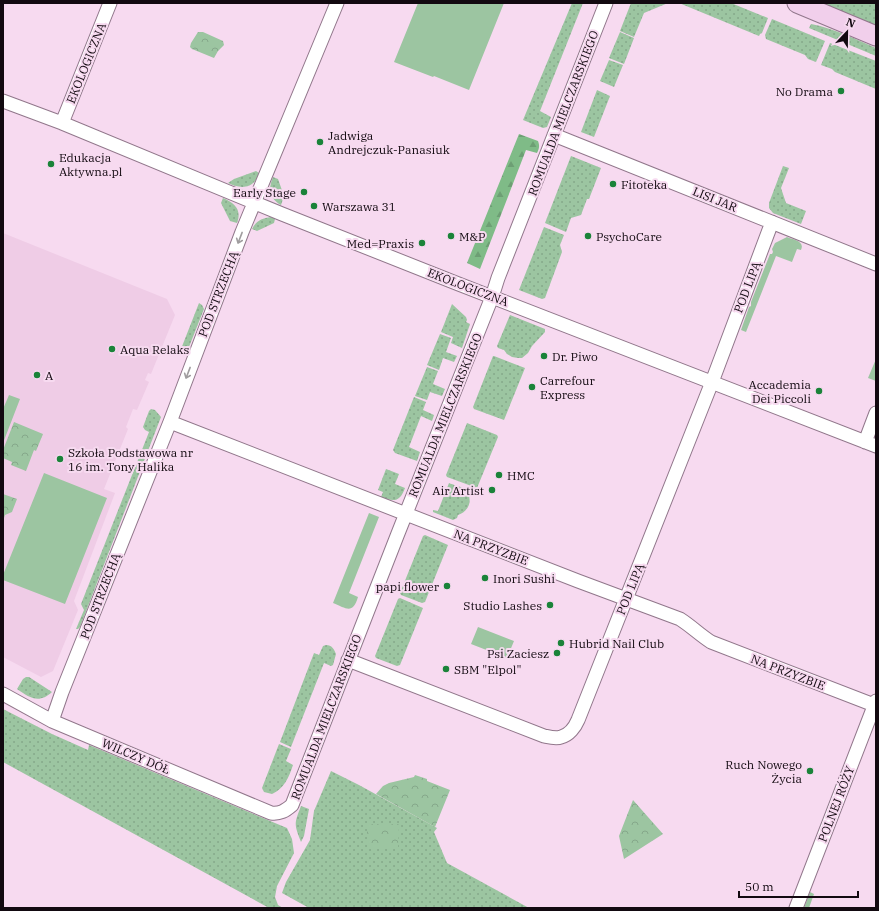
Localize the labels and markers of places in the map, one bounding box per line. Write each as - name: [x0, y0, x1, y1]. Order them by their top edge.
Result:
- place label: No Drama: [776, 84, 833, 99]
- marker: No Drama: [836, 86, 846, 96]
- place label: Jadwiga Andrejczuk-Panasiuk: [328, 128, 450, 157]
- marker: Jadwiga Andrejczuk-Panasiuk: [315, 137, 325, 147]
- place label: Edukacja Aktywna.pl: [59, 150, 123, 179]
- marker: Edukacja Aktywna.pl: [46, 159, 56, 169]
- place label: Fitoteka: [621, 177, 668, 192]
- marker: Fitoteka: [608, 179, 618, 189]
- place label: Early Stage: [233, 185, 296, 200]
- marker: Early Stage: [299, 187, 309, 197]
- place label: Warszawa 31: [322, 199, 396, 214]
- marker: Warszawa 31: [309, 201, 319, 211]
- place label: M&P: [459, 229, 485, 244]
- place label: PsychoCare: [596, 229, 662, 244]
- marker: M&P: [446, 231, 456, 241]
- marker: PsychoCare: [583, 231, 593, 241]
- place label: Med=Praxis: [347, 236, 414, 251]
- marker: Med=Praxis: [417, 238, 427, 248]
- place label: Aqua Relaks: [120, 342, 190, 357]
- marker: Aqua Relaks: [107, 344, 117, 354]
- place label: Dr. Piwo: [552, 349, 598, 364]
- marker: Dr. Piwo: [539, 351, 549, 361]
- place label: A: [45, 368, 54, 383]
- marker: A: [32, 370, 42, 380]
- place label: Carrefour Express: [540, 373, 596, 402]
- place label: Accademia Dei Piccoli: [749, 377, 811, 406]
- marker: Carrefour Express: [527, 382, 537, 392]
- marker: Accademia Dei Piccoli: [814, 386, 824, 396]
- place label: Szkoła Podstawowa nr 16 im. Tony Halika: [68, 445, 194, 474]
- marker: Szkoła Podstawowa nr 16 im. Tony Halika: [55, 454, 65, 464]
- place label: HMC: [507, 468, 535, 483]
- marker: HMC: [494, 470, 504, 480]
- place label: Air Artist: [432, 483, 484, 498]
- marker: Air Artist: [487, 485, 497, 495]
- place label: Inori Sushi: [493, 571, 555, 586]
- marker: Inori Sushi: [480, 573, 490, 583]
- place label: papi flower: [376, 579, 440, 594]
- marker: papi flower: [442, 581, 452, 591]
- place label: Studio Lashes: [463, 598, 542, 613]
- marker: Studio Lashes: [545, 600, 555, 610]
- place label: Hubrid Nail Club: [569, 636, 664, 651]
- marker: Hubrid Nail Club: [556, 638, 566, 648]
- place label: Psi Zaciesz: [487, 646, 549, 661]
- marker: Psi Zaciesz: [552, 648, 562, 658]
- place label: SBM "Elpol": [454, 662, 521, 677]
- marker: SBM "Elpol": [441, 664, 451, 674]
- place label: Ruch Nowego Życia: [725, 757, 802, 786]
- marker: Ruch Nowego Życia: [805, 766, 815, 776]

